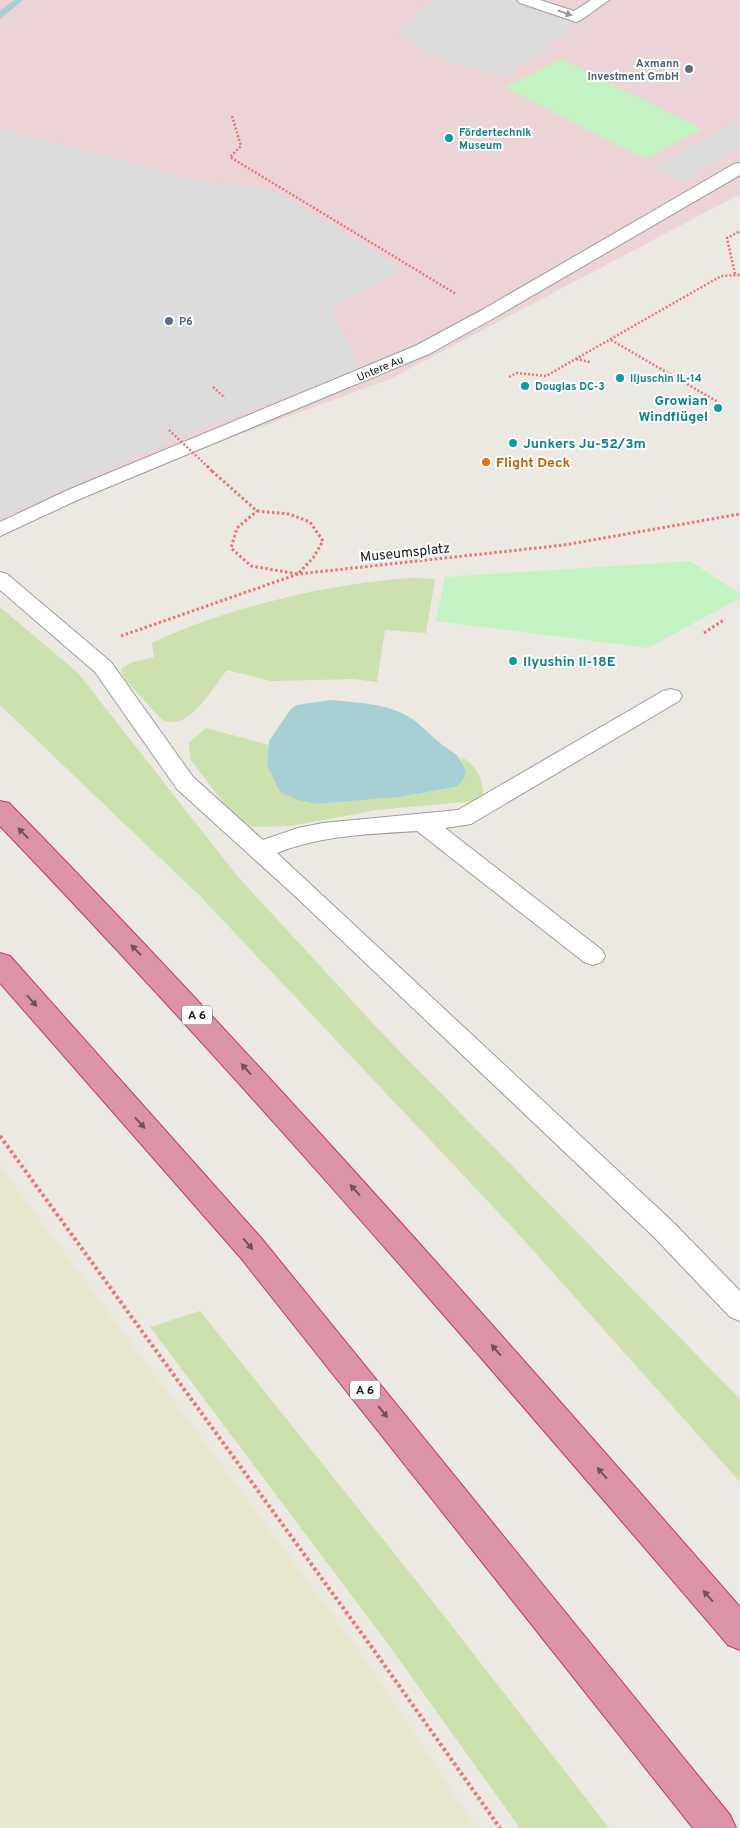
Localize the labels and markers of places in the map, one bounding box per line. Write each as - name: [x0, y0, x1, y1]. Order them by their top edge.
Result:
- place label: Axmann Investment GmbH: [588, 57, 679, 84]
- marker: Axmann Investment GmbH: [683, 63, 695, 75]
- place label: Fördertechnik Museum: [459, 126, 531, 153]
- marker: Fördertechnik Museum: [443, 132, 455, 144]
- marker: P6: [163, 315, 175, 327]
- place label: P6: [179, 315, 193, 329]
- marker: Iljuschin IL-14: [614, 372, 626, 384]
- place label: Iljuschin IL-14: [630, 372, 702, 386]
- marker: Douglas DC-3: [519, 380, 531, 392]
- place label: Douglas DC-3: [535, 380, 605, 394]
- place label: Growian Windflügel: [638, 393, 708, 426]
- marker: Growian Windflügel: [712, 402, 724, 414]
- place label: Junkers Ju-52/3m: [523, 436, 646, 453]
- marker: Junkers Ju-52/3m: [507, 437, 519, 449]
- place label: Flight Deck: [496, 455, 571, 472]
- marker: Flight Deck: [480, 456, 492, 468]
- place label: Ilyushin Il-18E: [523, 654, 616, 671]
- marker: Ilyushin Il-18E: [507, 655, 519, 667]

